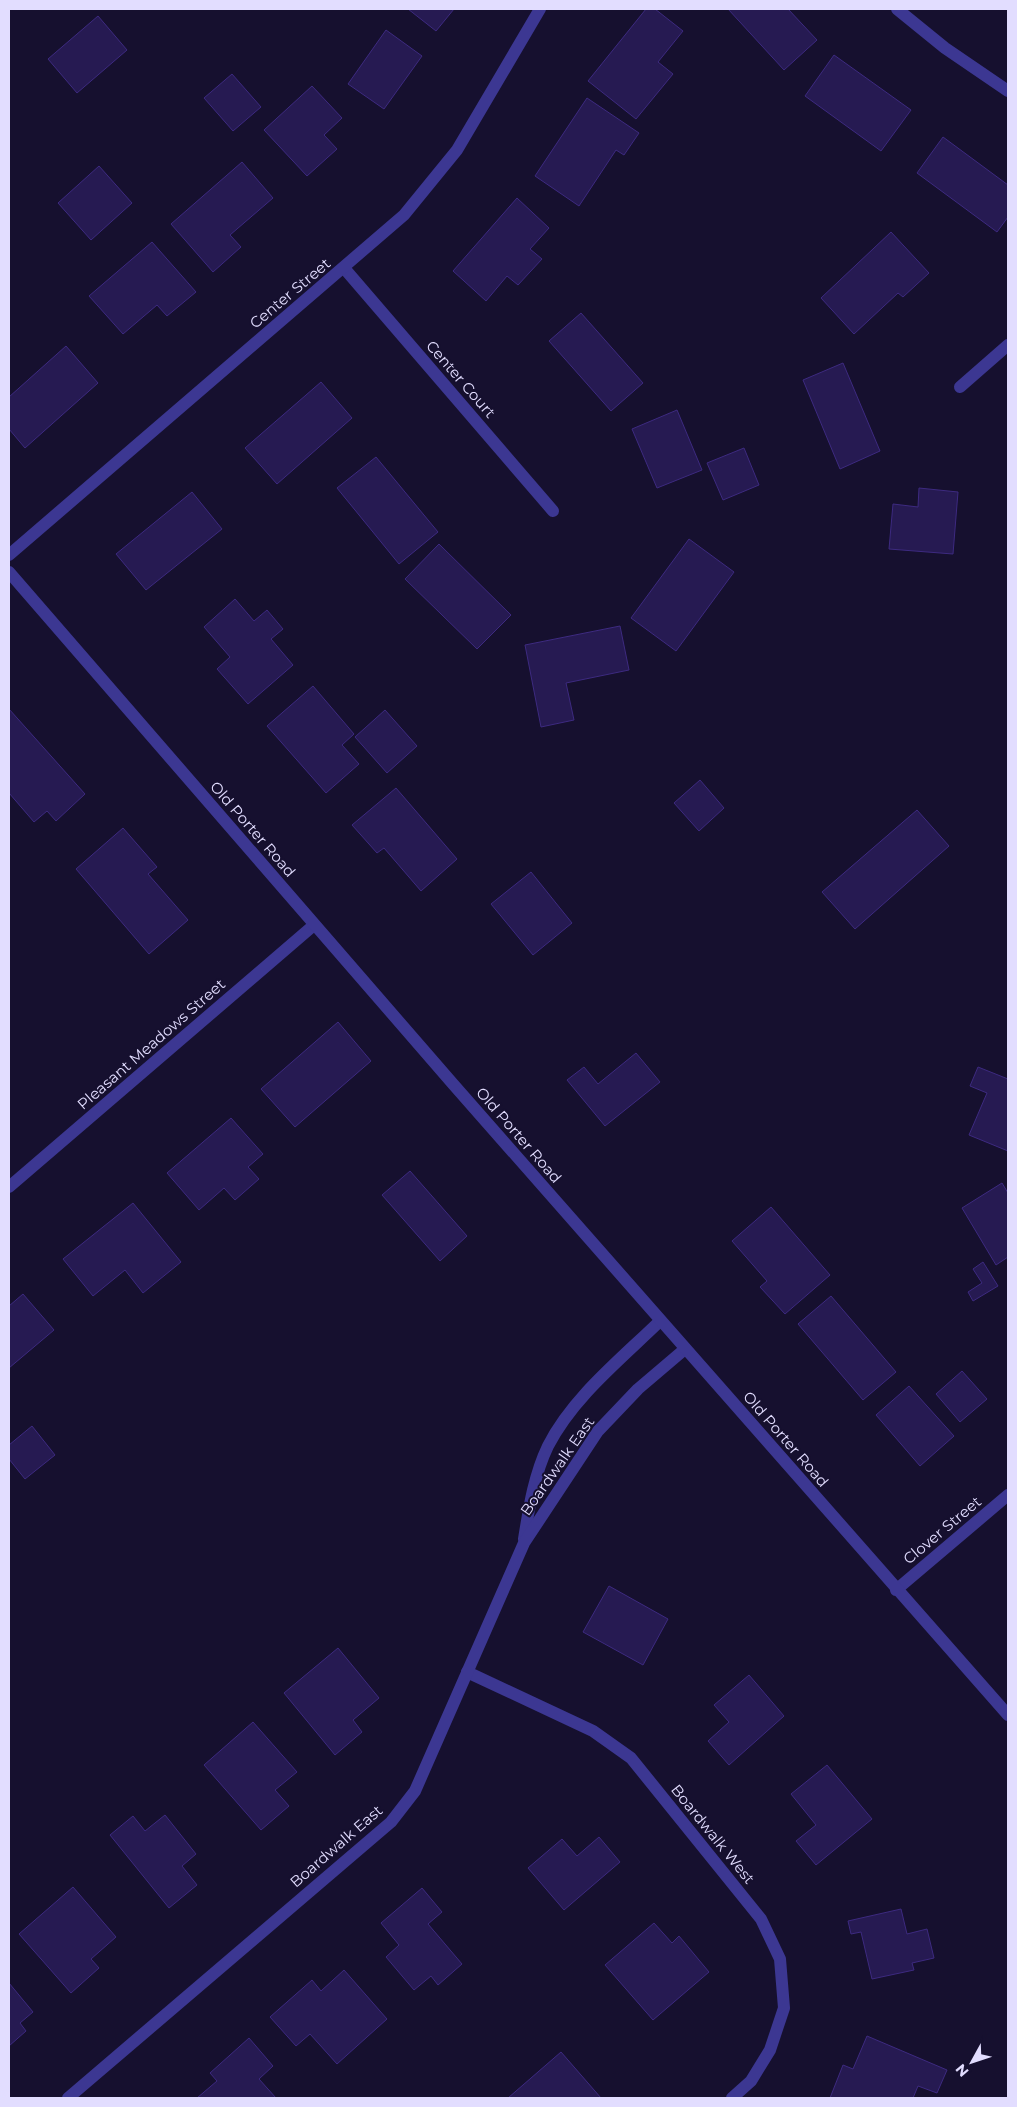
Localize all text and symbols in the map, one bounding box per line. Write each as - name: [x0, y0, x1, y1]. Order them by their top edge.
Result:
- street label: Center Street: [246, 254, 334, 332]
- street label: Center Court: [422, 336, 500, 422]
- street label: Old Porter Road: [206, 777, 300, 881]
- street label: Pleasant Meadows Street: [73, 975, 229, 1113]
- street label: Old Porter Road: [472, 1083, 566, 1187]
- street label: Old Porter Road: [739, 1387, 833, 1491]
- street label: Boardwalk East: [516, 1413, 598, 1519]
- street label: Clover Street: [899, 1492, 985, 1568]
- street label: Boardwalk West: [667, 1780, 759, 1888]
- street label: Boardwalk East: [286, 1801, 386, 1891]
- north arrow: [947, 2037, 997, 2087]
- text: N: [952, 2060, 973, 2080]

